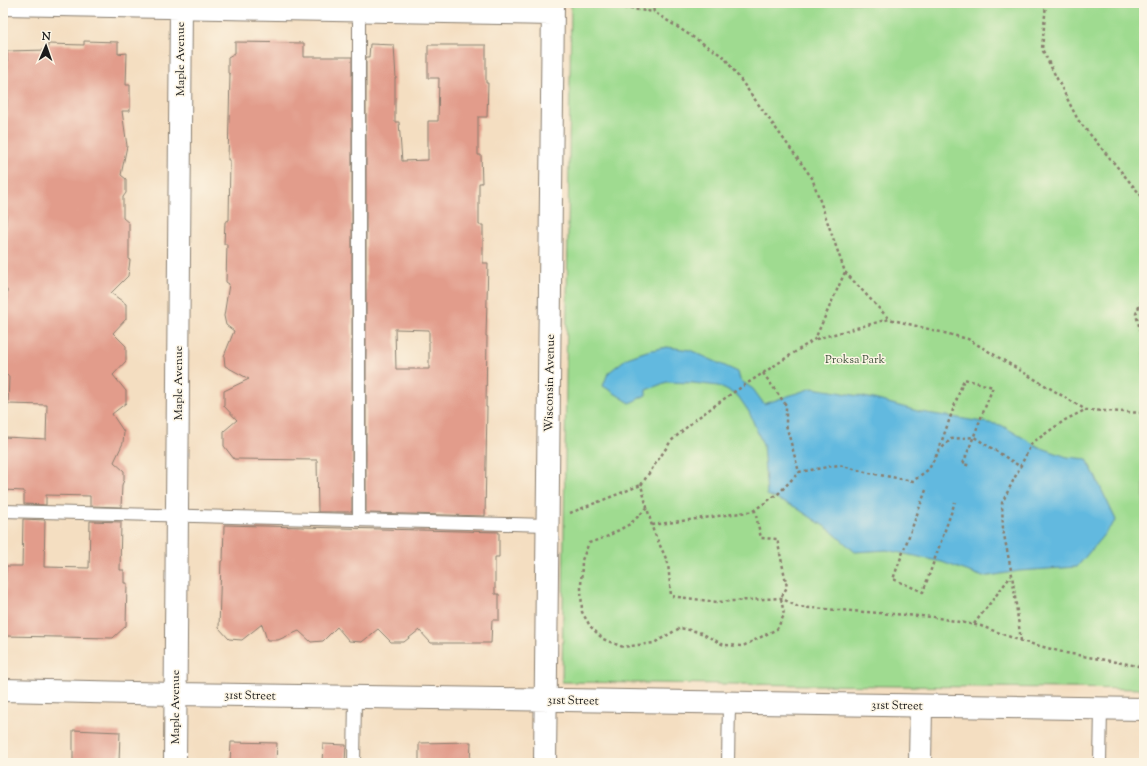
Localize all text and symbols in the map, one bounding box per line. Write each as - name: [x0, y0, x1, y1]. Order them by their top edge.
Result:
- street label: Maple Avenue: [172, 21, 190, 96]
- north arrow: [26, 26, 66, 66]
- text: N: [41, 29, 51, 45]
- street label: Wisconsin Avenue: [540, 334, 560, 432]
- street label: Maple Avenue: [170, 345, 188, 420]
- park label: Proksa Park: [825, 351, 885, 369]
- street label: Maple Avenue: [167, 669, 185, 744]
- street label: 31st Street: [224, 687, 276, 705]
- street label: 31st Street: [547, 692, 599, 710]
- street label: 31st Street: [871, 697, 923, 715]

